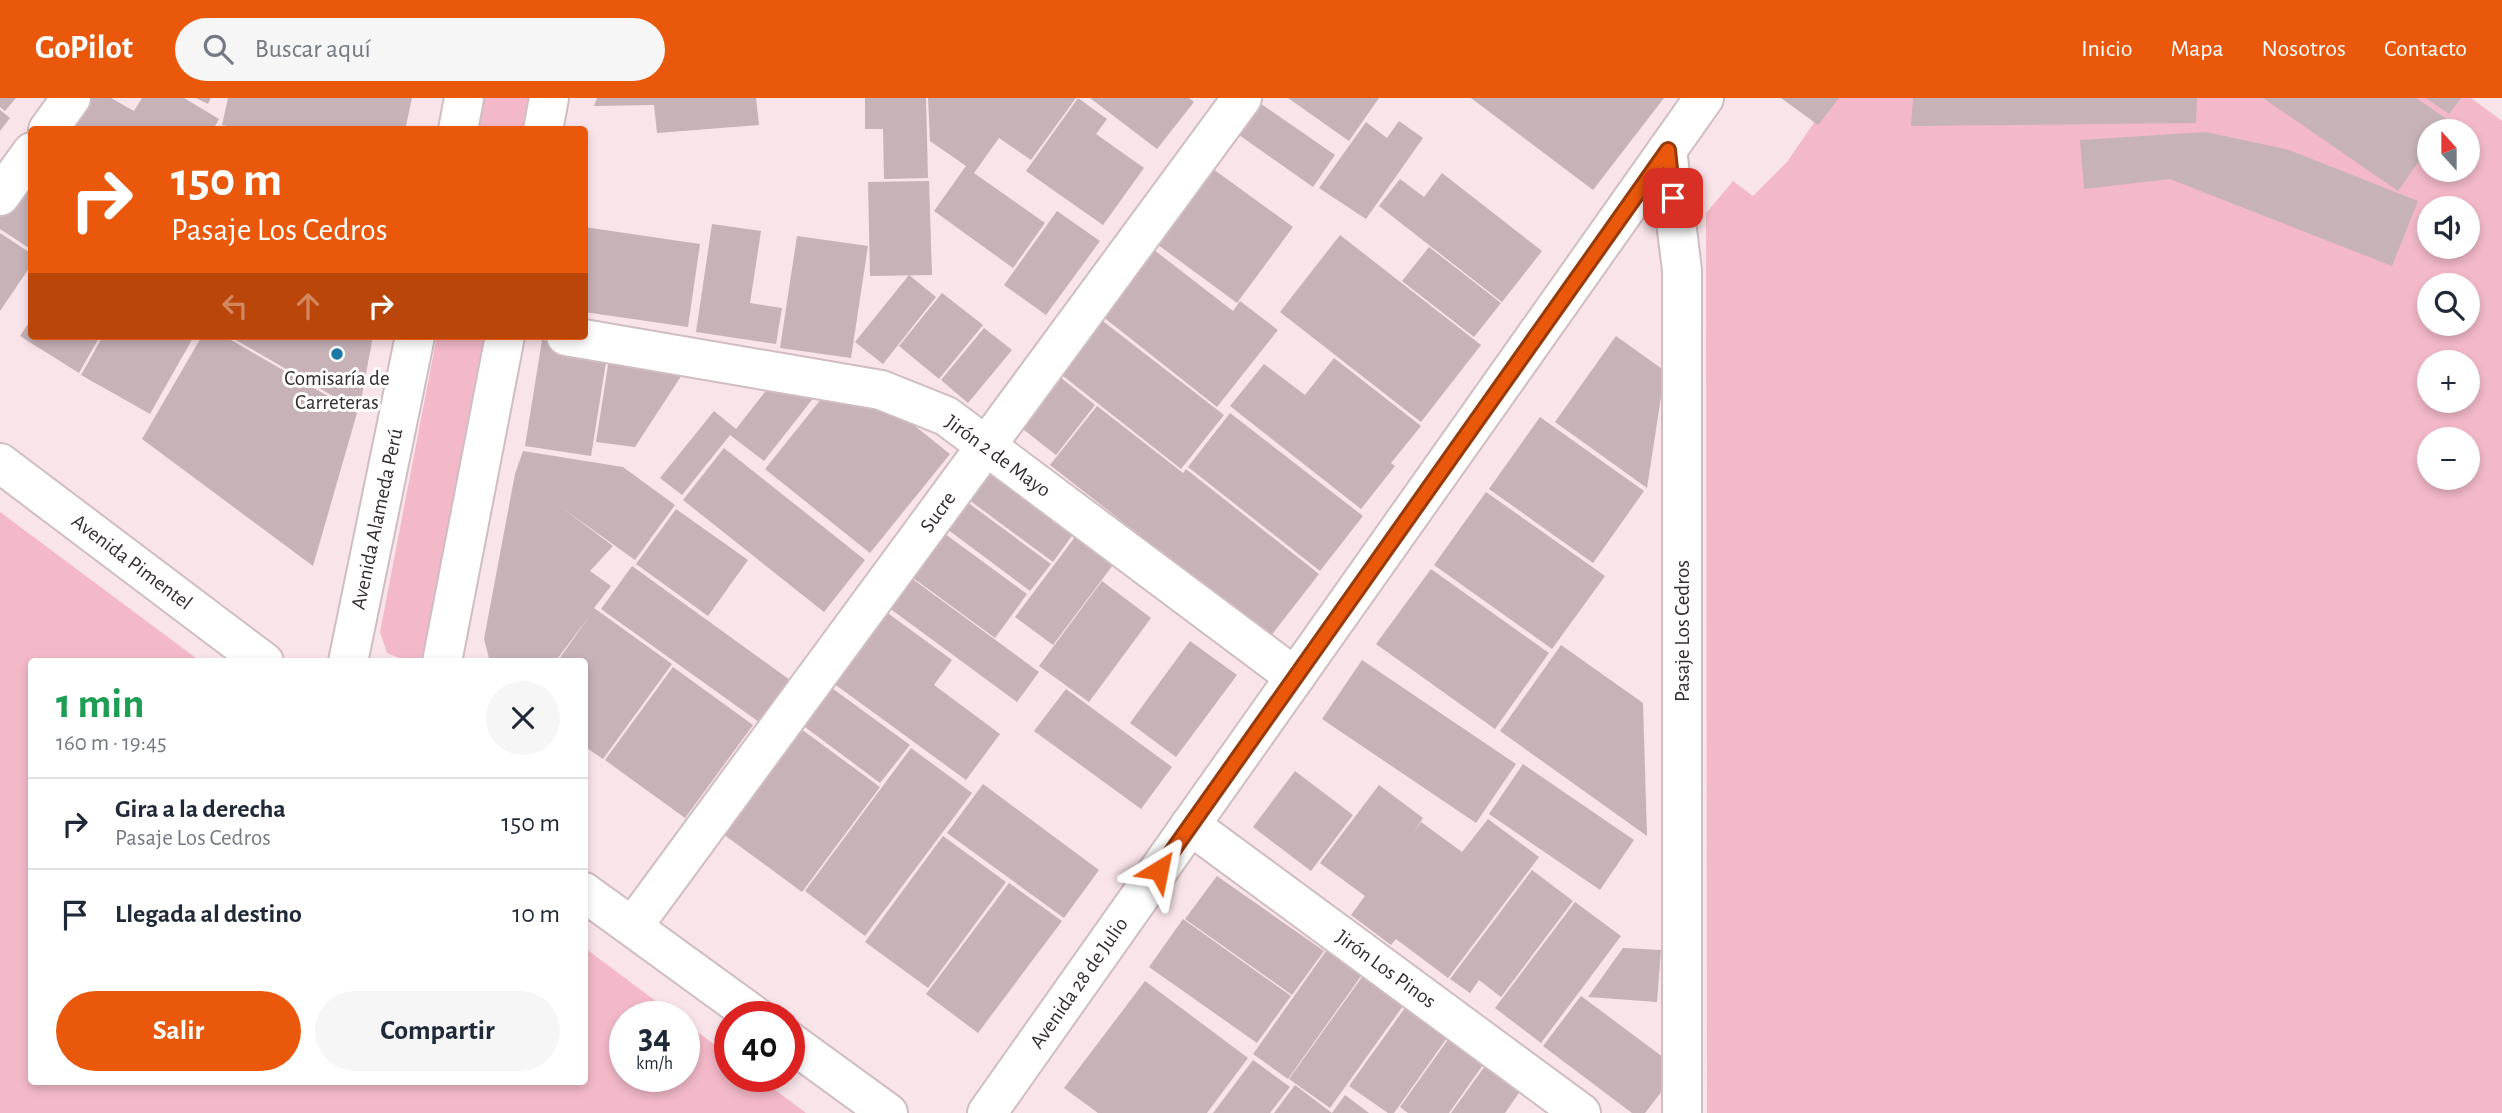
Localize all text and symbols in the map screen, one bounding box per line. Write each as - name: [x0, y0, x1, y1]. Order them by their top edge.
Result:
- search box: [175, 18, 665, 81]
- icon: search: [199, 30, 237, 68]
- text: GoPilot: [35, 32, 133, 65]
- text: Buscar aquí: [255, 36, 371, 62]
- text: Inicio: [2081, 37, 2132, 61]
- text: Mapa: [2170, 37, 2224, 61]
- text: Nosotros: [2262, 37, 2346, 61]
- text: Contacto: [2384, 37, 2467, 61]
- north arrow: [2417, 119, 2480, 182]
- map controls: [2417, 119, 2480, 490]
- icon: right: [56, 154, 147, 245]
- text: 150 m: [171, 156, 282, 205]
- pin: [1643, 168, 1703, 228]
- icon: arrive: [1654, 179, 1692, 217]
- button: sound: [2417, 196, 2480, 259]
- text: Pasaje Los Cedros: [171, 214, 388, 246]
- button: search: [2417, 273, 2480, 336]
- icon: left: [216, 287, 254, 325]
- icon: ahead: [289, 287, 327, 325]
- icon: right: [362, 287, 400, 325]
- marker: Comisaría de Carreteras: [329, 346, 345, 362]
- button: +: [2417, 350, 2480, 413]
- place label: Comisaría de Carreteras: [284, 368, 390, 413]
- street label: Jirón 2 de Mayo: [941, 411, 1055, 501]
- street label: Avenida Alameda Perú: [348, 426, 407, 611]
- button: −: [2417, 427, 2480, 490]
- street label: Sucre: [916, 488, 960, 536]
- street label: Avenida Pimentel: [68, 510, 196, 614]
- street label: Pasaje Los Cedros: [1672, 560, 1693, 702]
- button: close: [486, 681, 560, 755]
- text: 1 min: [56, 683, 145, 725]
- text: 160 m · 19:45: [56, 732, 167, 755]
- text: Gira a la derecha: [115, 796, 286, 822]
- icon: right: [56, 805, 94, 843]
- text: 150 m: [501, 810, 560, 836]
- text: Pasaje Los Cedros: [115, 827, 271, 850]
- position arrow: [1122, 833, 1196, 907]
- icon: arrive: [56, 896, 94, 934]
- text: Llegada al destino: [115, 901, 302, 927]
- text: 10 m: [512, 901, 560, 927]
- street label: Avenida 28 de Julio: [1026, 914, 1132, 1052]
- street label: Jirón Los Pinos: [1332, 926, 1440, 1012]
- button: Salir: [56, 991, 301, 1071]
- button: Compartir: [315, 991, 560, 1071]
- speed limit sign: 40: [714, 1001, 805, 1092]
- text: 34: [638, 1020, 671, 1055]
- text: km/h: [636, 1055, 673, 1073]

